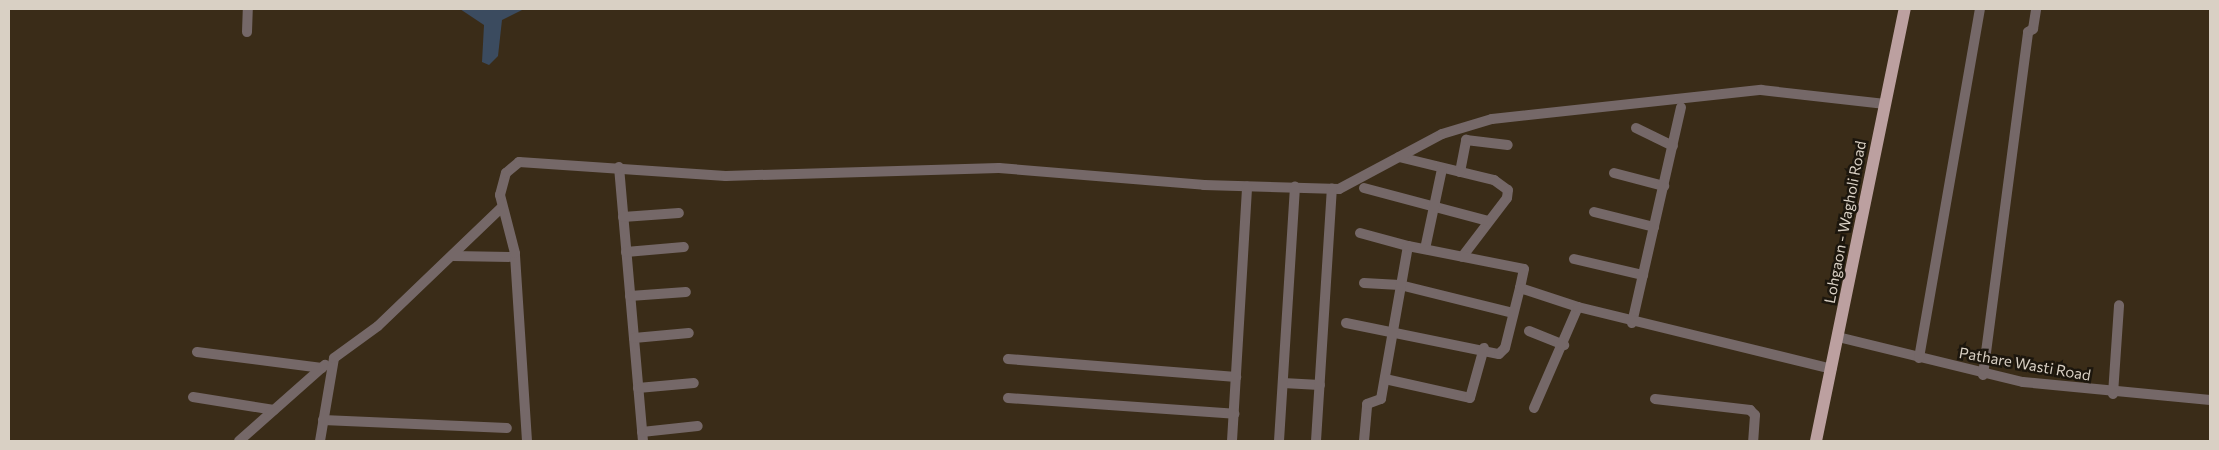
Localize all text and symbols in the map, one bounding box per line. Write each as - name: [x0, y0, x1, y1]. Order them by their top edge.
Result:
- street label: Lohgaon - Wagholi Road: [1820, 139, 1870, 305]
- street label: Pathare Wasti Road: [1958, 344, 2092, 384]

